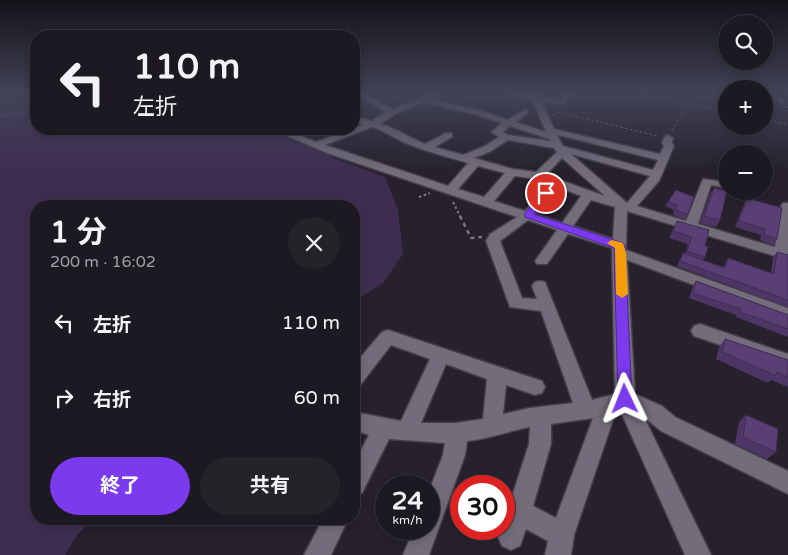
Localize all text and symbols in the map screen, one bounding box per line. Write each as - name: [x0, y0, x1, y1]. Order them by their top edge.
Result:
- map controls: [718, 15, 773, 200]
- button: search: [718, 15, 773, 70]
- text: 110 m: [133, 46, 240, 88]
- icon: left: [50, 50, 115, 115]
- button: +: [718, 80, 773, 135]
- text: 左折: [133, 94, 177, 120]
- button: −: [718, 145, 773, 200]
- pin: [525, 172, 567, 214]
- icon: arrive: [532, 179, 560, 207]
- text: 1 分: [50, 214, 107, 251]
- button: close: [288, 217, 340, 269]
- text: 200 m · 16:02: [50, 252, 156, 272]
- icon: left: [50, 309, 78, 337]
- text: 110 m: [282, 312, 340, 334]
- text: 左折: [93, 314, 131, 336]
- position arrow: [598, 372, 650, 424]
- icon: right: [50, 384, 78, 412]
- text: 60 m: [294, 387, 340, 409]
- text: 右折: [93, 389, 131, 411]
- button: 終了: [50, 457, 190, 515]
- button: 共有: [200, 457, 340, 515]
- speed limit sign: 30: [450, 475, 515, 540]
- text: 24: [392, 486, 423, 516]
- text: km/h: [392, 513, 423, 527]

